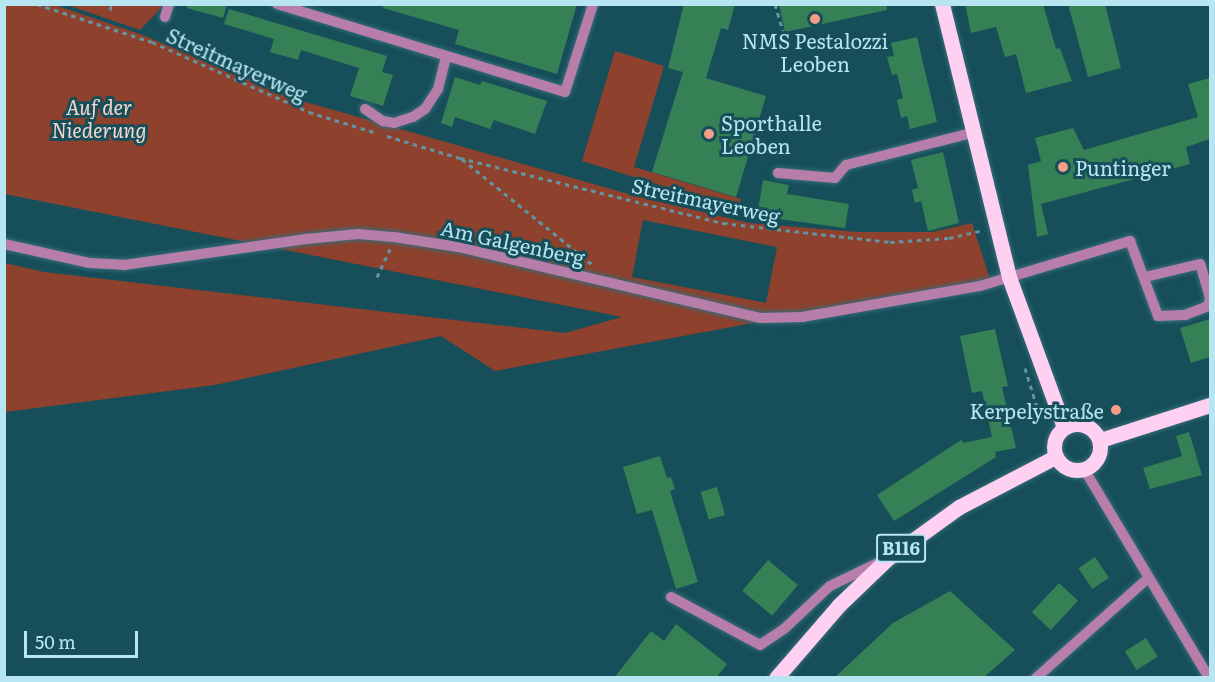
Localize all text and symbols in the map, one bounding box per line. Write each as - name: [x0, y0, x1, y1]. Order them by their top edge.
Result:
- marker: NMS Pestalozzi Leoben: [808, 12, 822, 26]
- street label: Streitmayerweg: [163, 22, 311, 106]
- place label: NMS Pestalozzi Leoben: [742, 28, 888, 75]
- park label: Auf der Niederung: [51, 94, 147, 141]
- place label: Sporthalle Leoben: [721, 110, 822, 157]
- marker: Sporthalle Leoben: [702, 127, 716, 141]
- place label: Puntinger: [1075, 155, 1171, 179]
- marker: Puntinger: [1056, 160, 1070, 174]
- street label: Streitmayerweg: [630, 173, 782, 227]
- street label: Am Galgenberg: [439, 215, 587, 269]
- place label: Kerpelystraße: [970, 398, 1104, 422]
- marker: Kerpelystraße: [1109, 403, 1123, 417]
- road number: B116: [876, 533, 926, 563]
- scale bar: [27, 619, 141, 657]
- text: 50 m: [35, 628, 76, 655]

